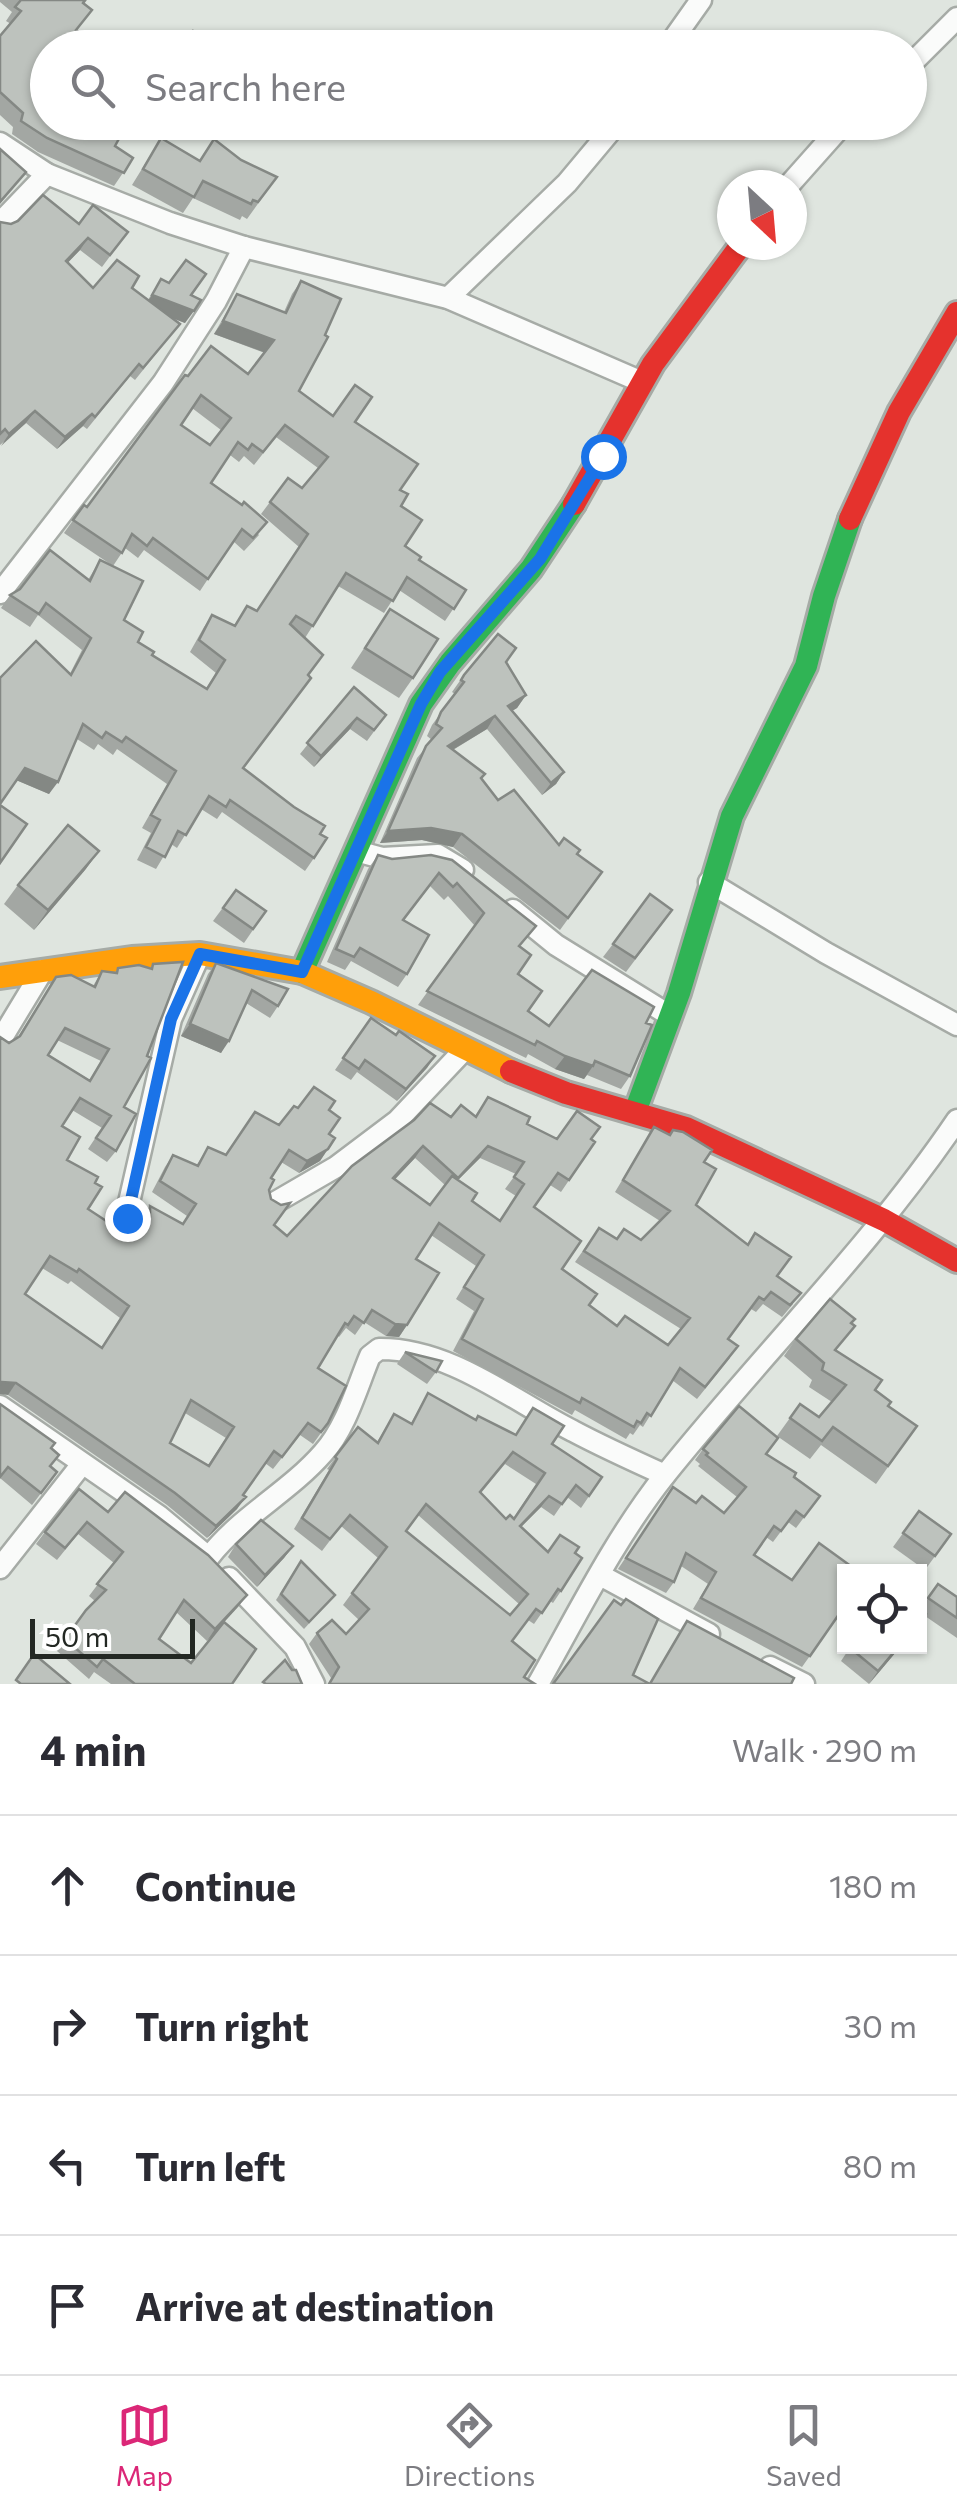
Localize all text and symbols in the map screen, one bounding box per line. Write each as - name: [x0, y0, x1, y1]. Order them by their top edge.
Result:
- search box: [30, 30, 927, 140]
- icon: search: [65, 58, 120, 113]
- text: Search here: [145, 62, 346, 109]
- north arrow: [717, 170, 807, 260]
- route start: [581, 434, 627, 480]
- route end: [105, 1196, 151, 1242]
- map controls: [837, 1564, 927, 1654]
- button: locate: [837, 1564, 927, 1654]
- scale bar: [30, 1614, 195, 1658]
- text: 50 m: [45, 1619, 109, 1653]
- text: 4 min: [40, 1723, 146, 1775]
- text: Walk · 290 m: [732, 1729, 917, 1769]
- icon: ahead: [40, 1858, 95, 1913]
- text: Continue: [135, 1862, 296, 1909]
- text: 180 m: [829, 1865, 917, 1905]
- icon: right: [40, 1998, 95, 2053]
- text: Turn right: [135, 2002, 309, 2049]
- text: 30 m: [844, 2005, 917, 2045]
- icon: left: [40, 2138, 95, 2193]
- text: Turn left: [135, 2142, 286, 2189]
- text: 80 m: [843, 2145, 917, 2185]
- icon: arrive: [40, 2278, 95, 2333]
- text: Arrive at destination: [135, 2282, 494, 2329]
- tab: Map: [115, 2398, 173, 2492]
- tab: Directions: [404, 2398, 535, 2492]
- tab: Saved: [766, 2398, 842, 2492]

